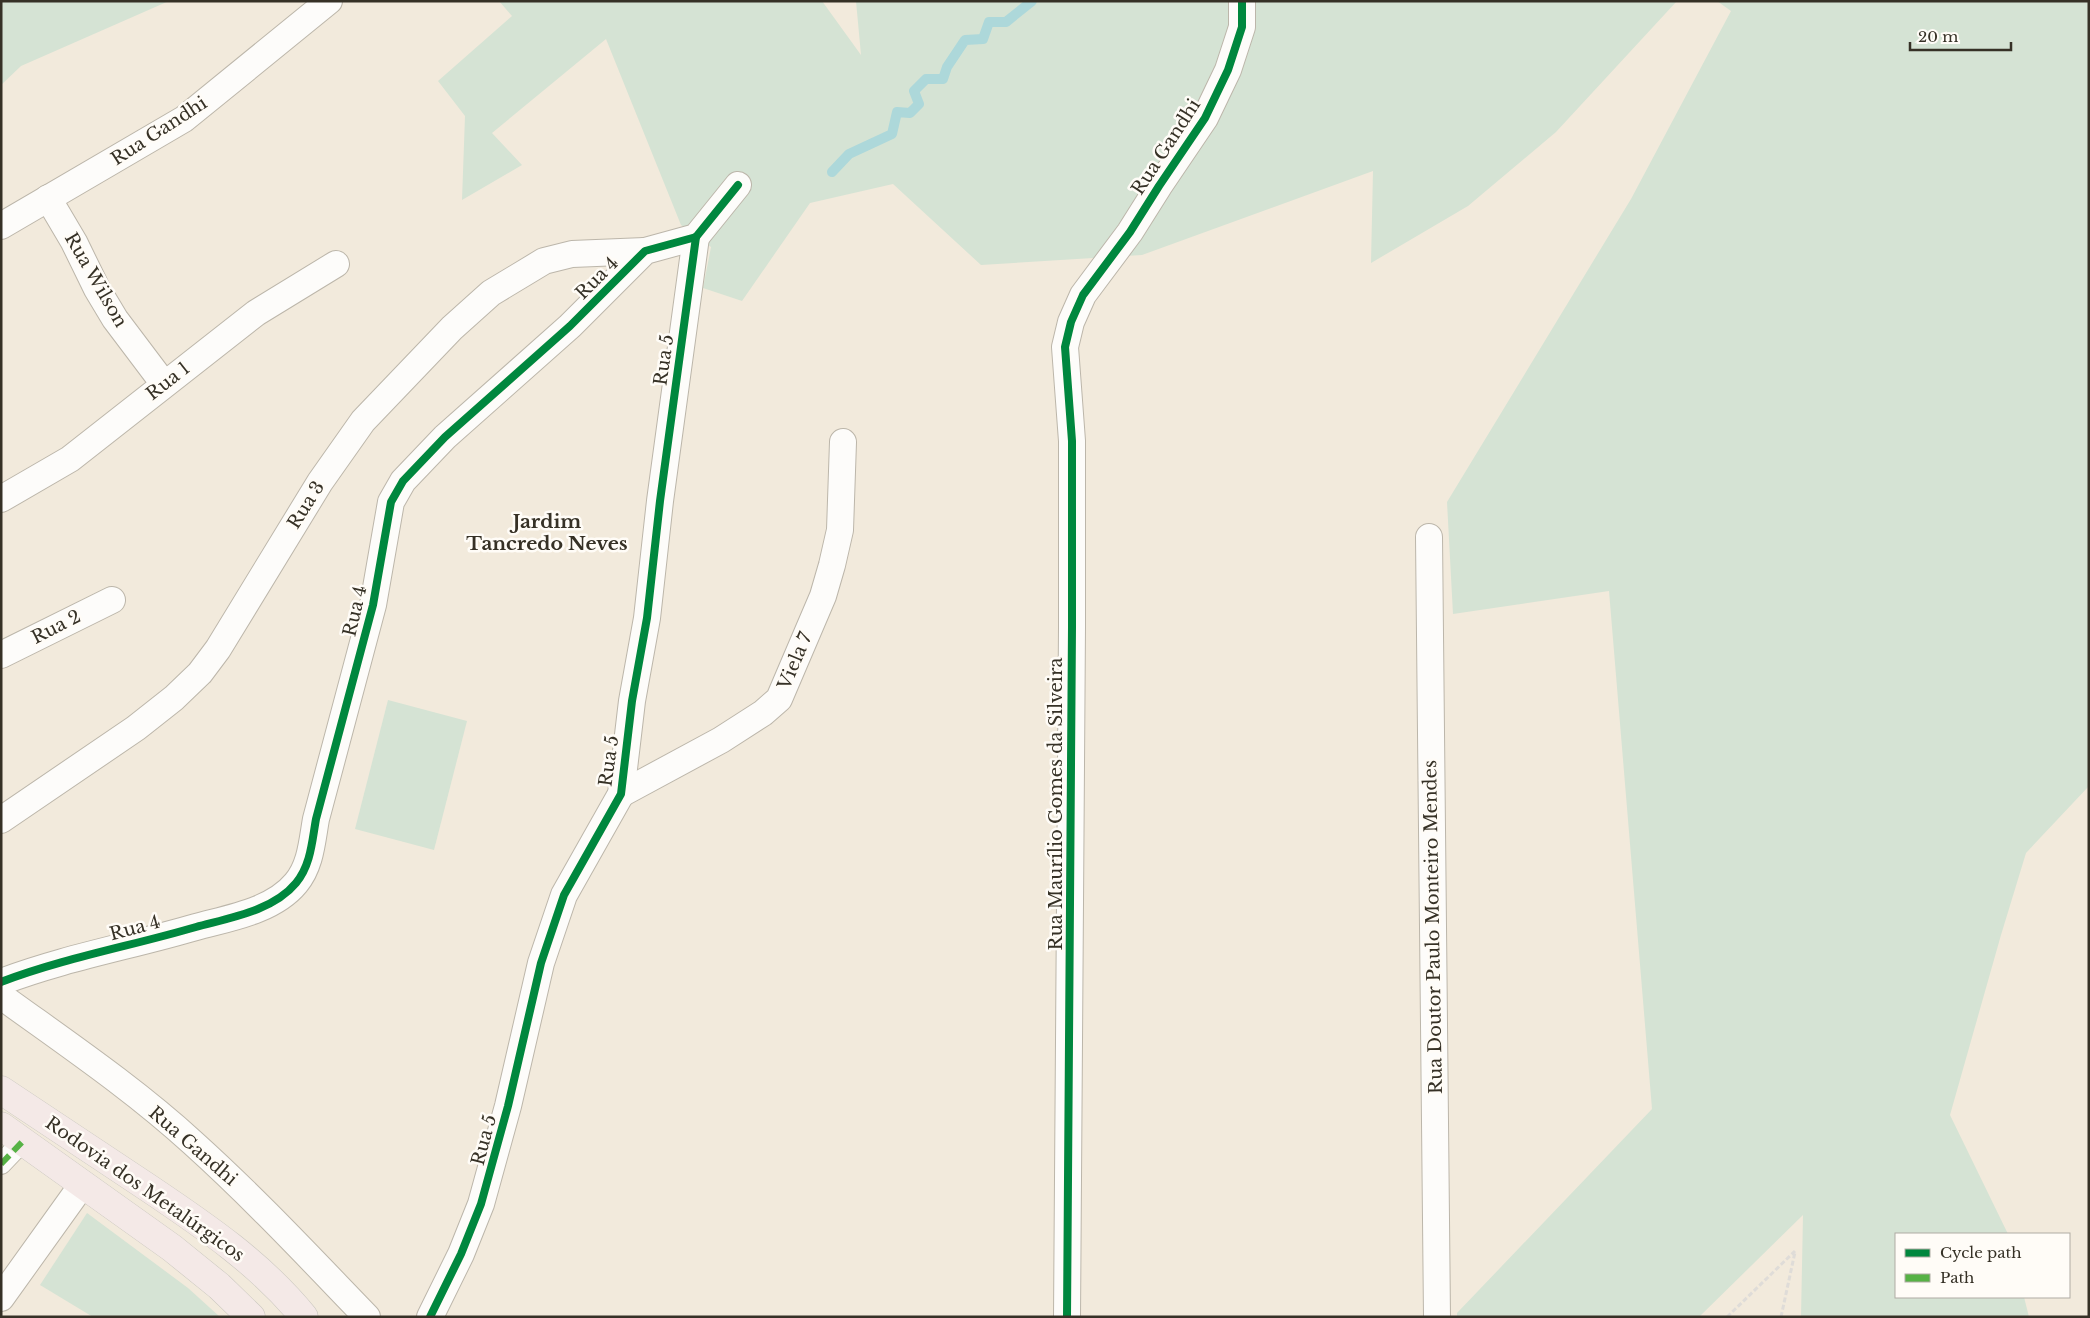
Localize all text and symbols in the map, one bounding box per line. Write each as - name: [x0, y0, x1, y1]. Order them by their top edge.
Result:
- scale bar: [1910, 20, 2011, 52]
- text: 20 m: [1918, 27, 1958, 46]
- street label: Rua Gandhi: [107, 92, 211, 170]
- street label: Rua Gandhi: [1127, 95, 1205, 199]
- street label: Rua Wilson: [60, 229, 132, 331]
- street label: Rua 4: [571, 252, 623, 304]
- street label: Rua 5: [650, 333, 678, 387]
- street label: Rua 1: [142, 357, 194, 405]
- street label: Rua 3: [283, 477, 329, 533]
- district label: Jardim Tancredo Neves: [466, 510, 628, 555]
- street label: Rua 4: [338, 583, 372, 639]
- street label: Rua 2: [28, 605, 84, 649]
- street label: Viela 7: [773, 628, 817, 694]
- street label: Rua Maurílio Gomes da Silveira: [1045, 657, 1067, 951]
- street label: Rua 5: [595, 734, 623, 788]
- street label: Rua Doutor Paulo Monteiro Mendes: [1419, 760, 1447, 1094]
- street label: Rua 4: [107, 911, 163, 945]
- street label: Rua Gandhi: [144, 1102, 242, 1190]
- street label: Rodovia dos Metalúrgicos: [41, 1112, 249, 1266]
- street label: Rua 5: [467, 1112, 501, 1168]
- legend: [1895, 1233, 2070, 1298]
- text: Cycle path: [1940, 1243, 2022, 1262]
- text: Path: [1940, 1268, 1974, 1287]

